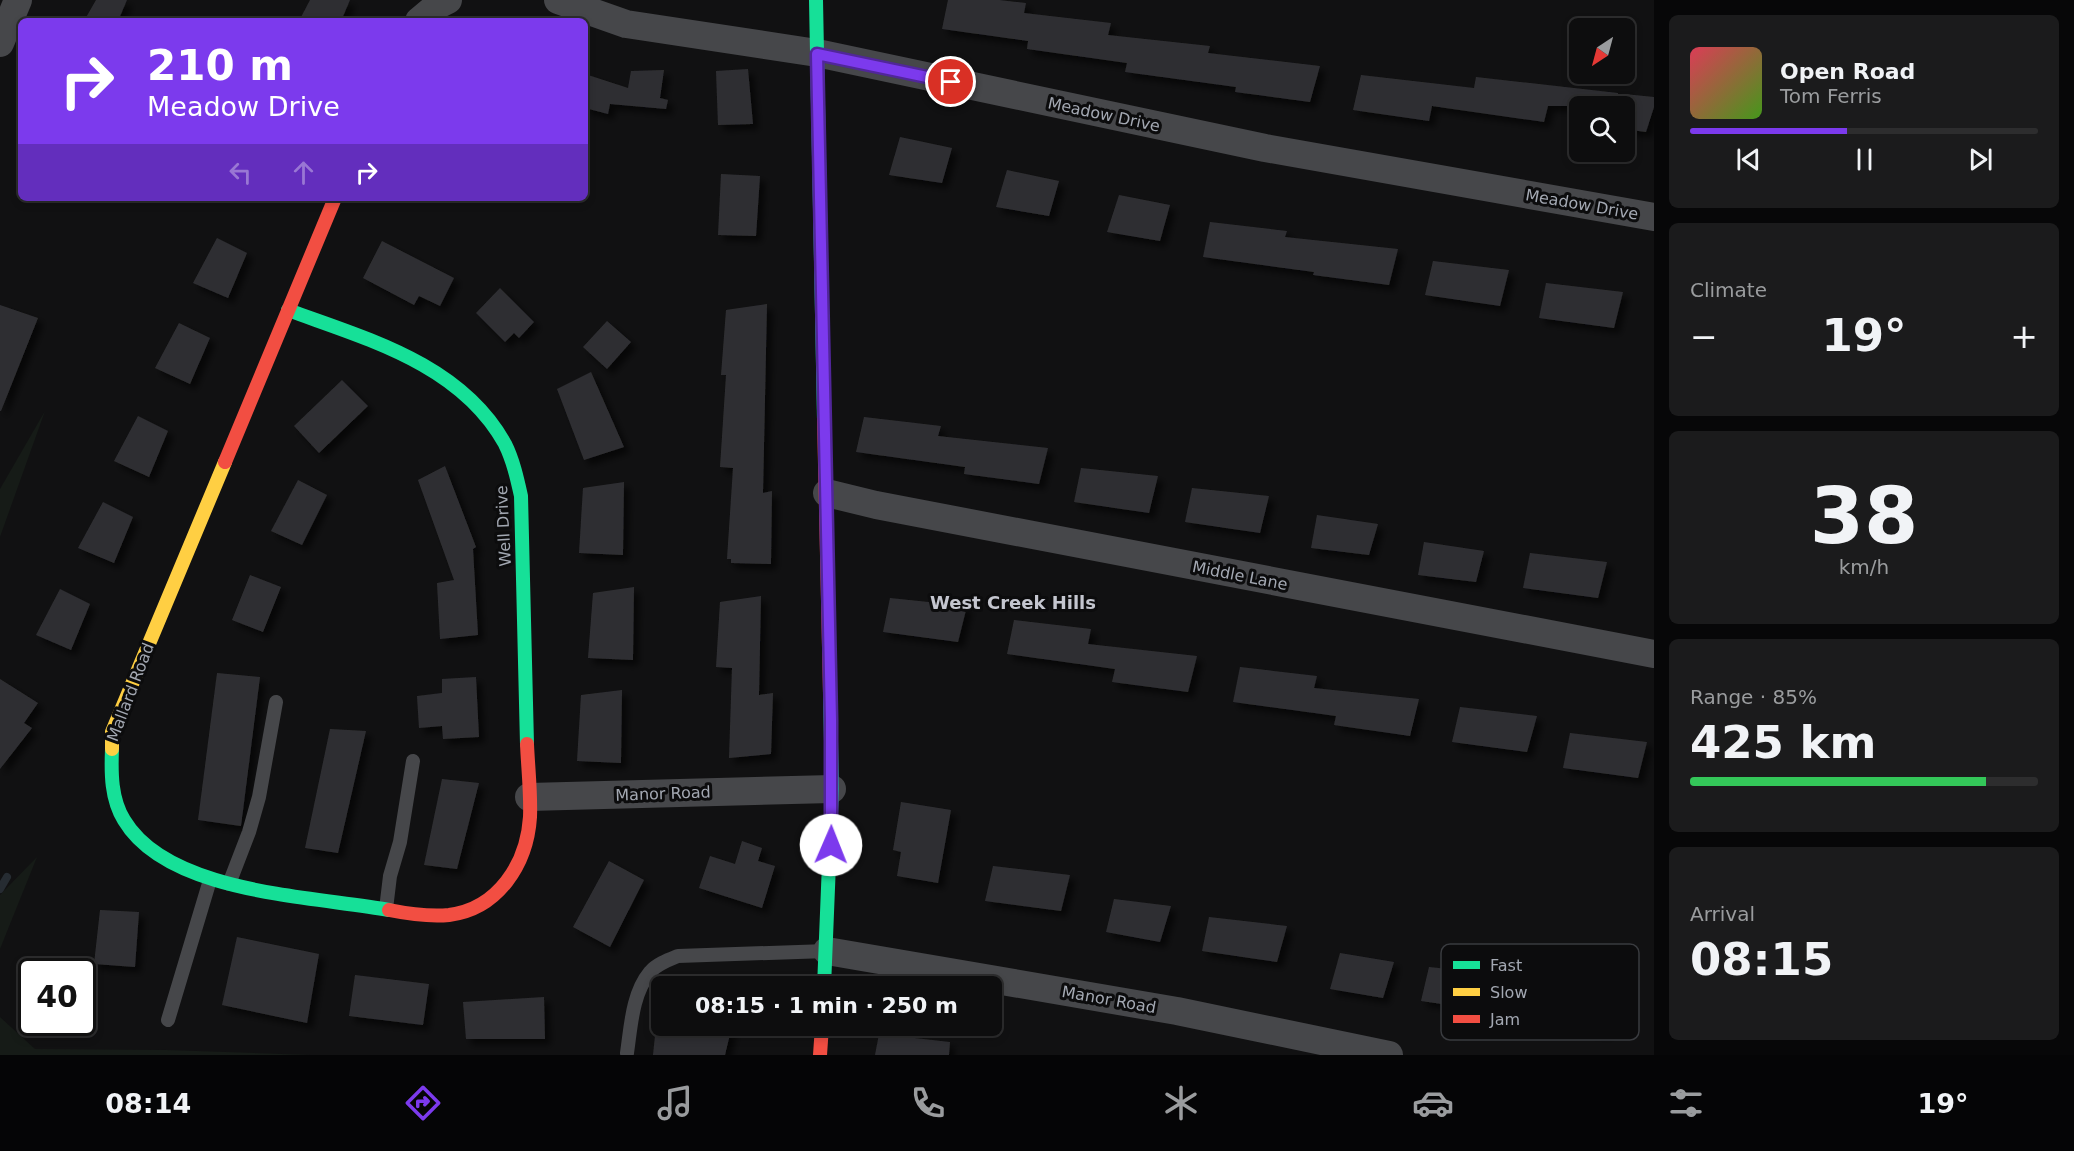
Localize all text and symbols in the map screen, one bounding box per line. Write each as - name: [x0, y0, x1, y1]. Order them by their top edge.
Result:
- north arrow: [1569, 18, 1635, 84]
- map controls: [1569, 18, 1635, 162]
- text: 210 m: [147, 41, 293, 90]
- icon: right: [48, 42, 126, 120]
- pin: [925, 56, 976, 107]
- text: Open Road: [1780, 59, 1915, 84]
- icon: arrive: [934, 65, 967, 98]
- text: Tom Ferris: [1780, 84, 1882, 108]
- text: Meadow Drive: [147, 91, 340, 122]
- street label: Meadow Drive: [1046, 93, 1162, 136]
- button: search: [1569, 96, 1635, 162]
- icon: previous: [1732, 143, 1765, 176]
- icon: pause: [1848, 143, 1881, 176]
- icon: next: [1964, 143, 1997, 176]
- icon: left: [224, 156, 257, 189]
- icon: ahead: [287, 156, 320, 189]
- icon: right: [350, 156, 383, 189]
- street label: Meadow Drive: [1524, 185, 1640, 224]
- text: Climate: [1690, 278, 1767, 302]
- text: 19°: [1821, 309, 1907, 362]
- text: −: [1690, 317, 1718, 356]
- text: +: [2010, 317, 2038, 356]
- text: 38: [1810, 471, 1918, 561]
- street label: Well Drive: [492, 485, 515, 567]
- text: km/h: [1839, 555, 1889, 579]
- street label: Middle Lane: [1191, 557, 1289, 594]
- district label: West Creek Hills: [930, 592, 1096, 613]
- street label: Mallard Road: [103, 640, 158, 744]
- text: Range · 85%: [1690, 685, 1817, 709]
- text: 425 km: [1690, 716, 1876, 769]
- street label: Manor Road: [615, 782, 711, 805]
- position arrow: [799, 813, 863, 877]
- text: Arrival: [1690, 902, 1755, 926]
- text: 08:15: [1690, 933, 1833, 986]
- legend: [1441, 944, 1639, 1040]
- text: Fast: [1490, 956, 1522, 975]
- speed limit sign: 40: [18, 958, 96, 1036]
- street label: Manor Road: [1060, 982, 1158, 1017]
- text: Slow: [1490, 983, 1527, 1002]
- text: 08:15 · 1 min · 250 m: [695, 993, 958, 1018]
- text: Jam: [1489, 1010, 1520, 1029]
- icon: directions: [402, 1082, 444, 1124]
- icon: music: [654, 1082, 696, 1124]
- icon: phone: [907, 1082, 949, 1124]
- icon: climate: [1160, 1082, 1202, 1124]
- icon: car: [1412, 1082, 1454, 1124]
- icon: filters: [1665, 1082, 1707, 1124]
- text: 08:14: [105, 1088, 191, 1119]
- text: 19°: [1918, 1088, 1969, 1119]

